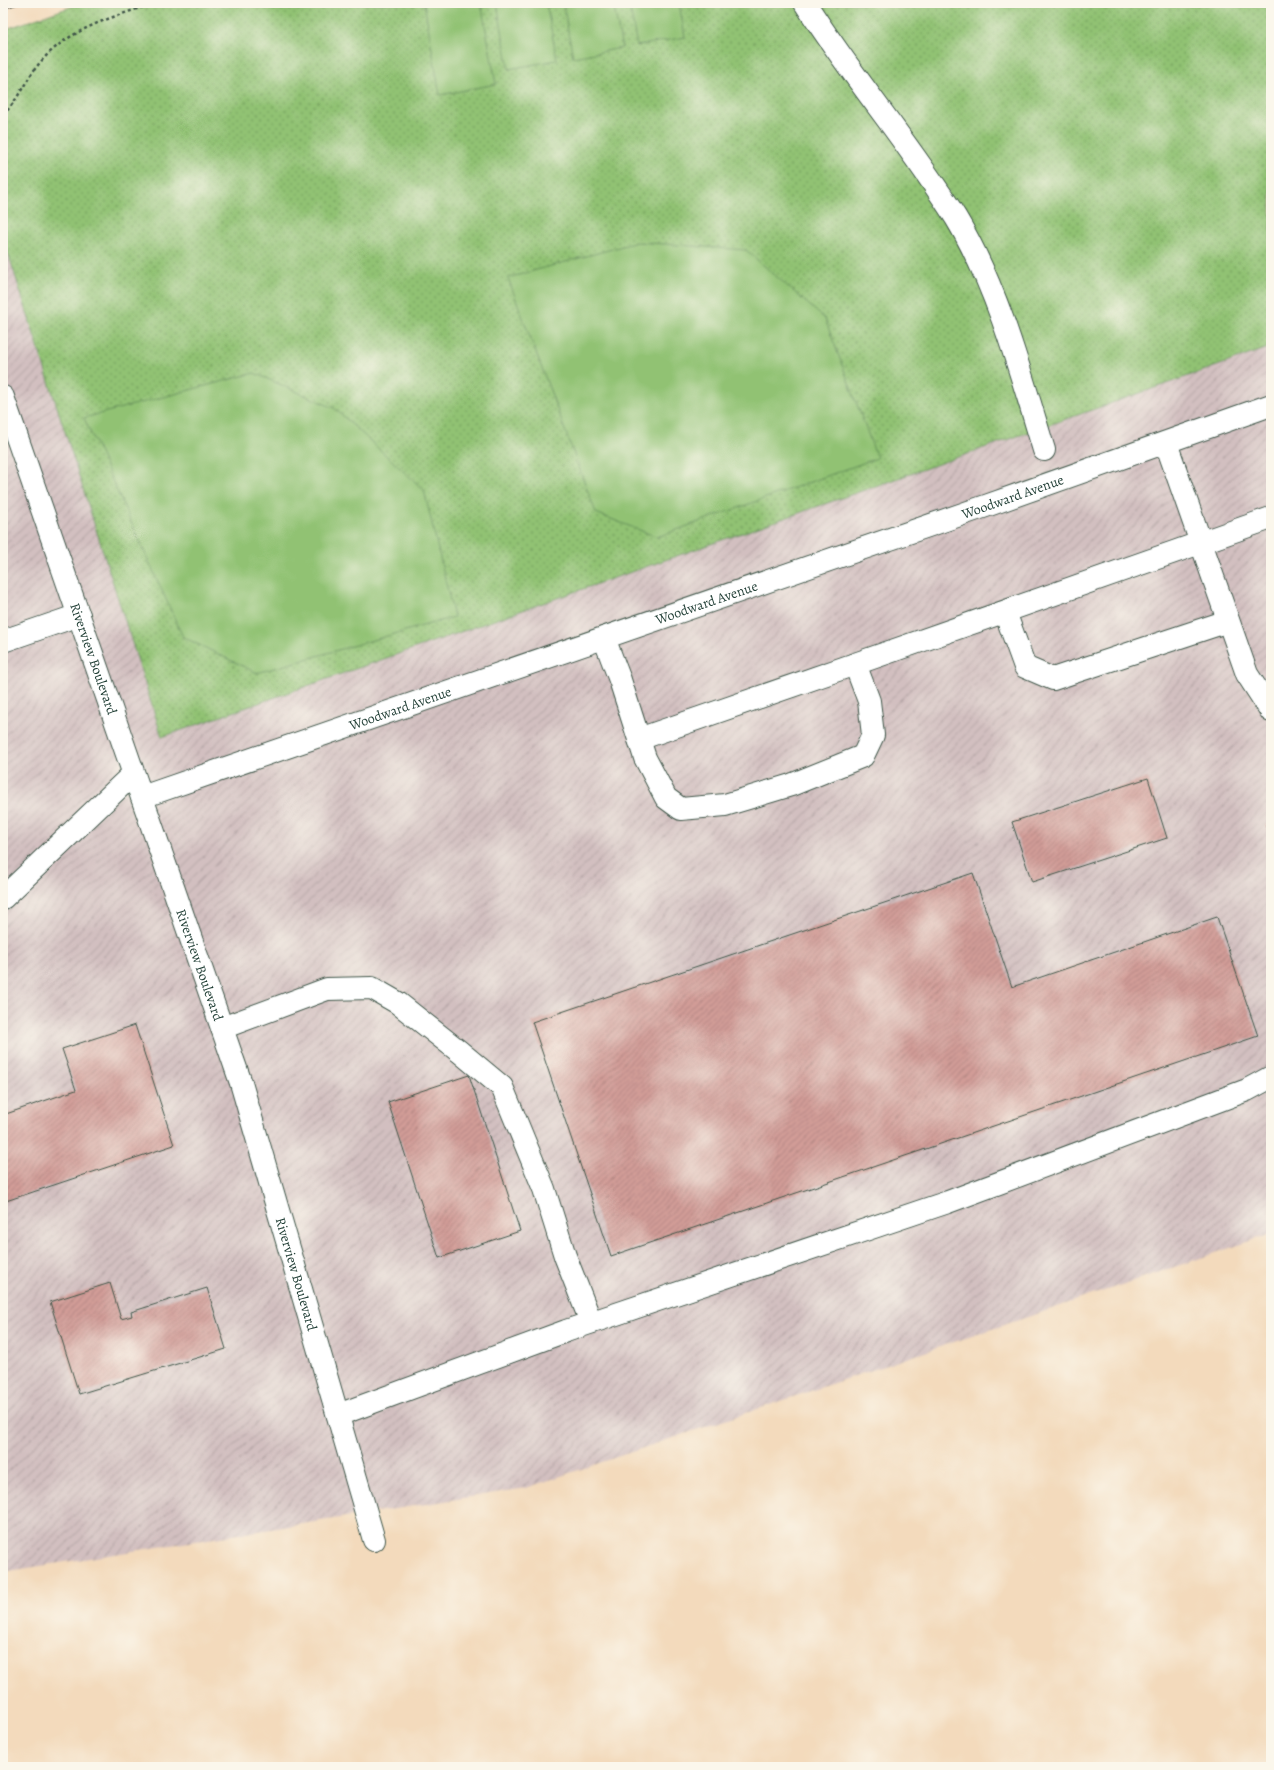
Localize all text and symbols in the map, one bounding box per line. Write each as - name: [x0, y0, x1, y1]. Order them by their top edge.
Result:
- street label: Woodward Avenue: [958, 470, 1066, 524]
- street label: Woodward Avenue: [652, 576, 760, 630]
- street label: Riverview Boulevard: [65, 600, 122, 718]
- street label: Woodward Avenue: [346, 682, 454, 735]
- street label: Riverview Boulevard: [171, 906, 228, 1024]
- street label: Riverview Boulevard: [271, 1215, 322, 1333]

